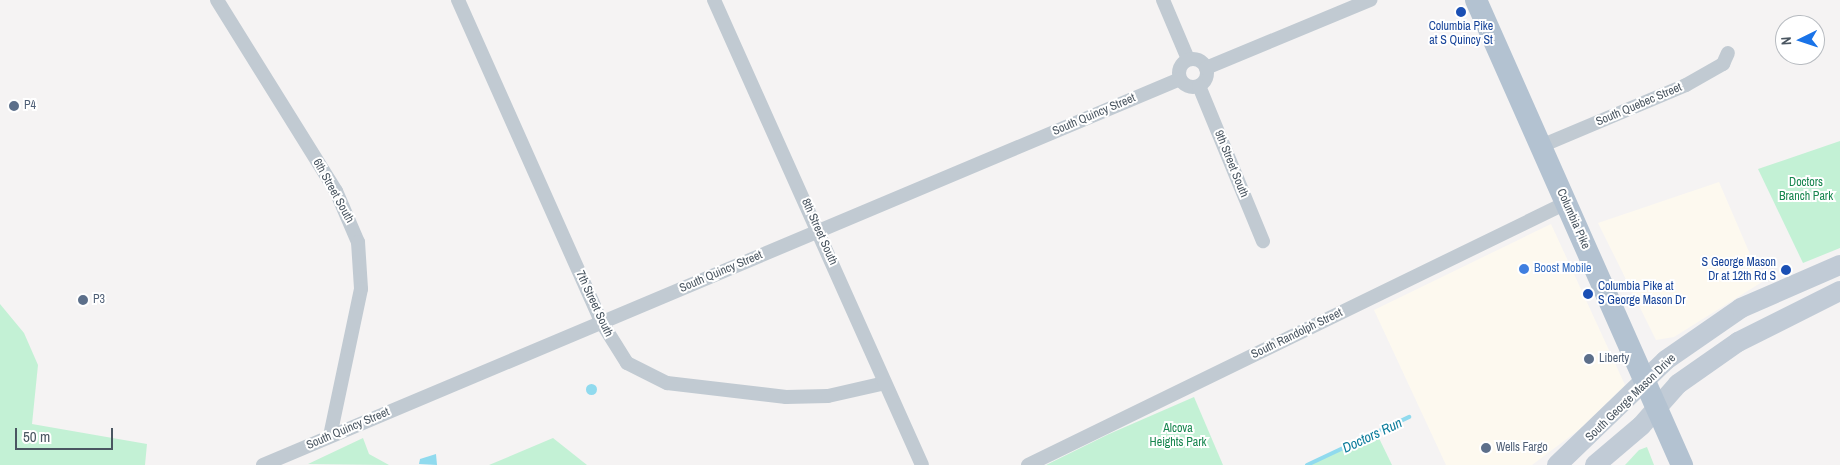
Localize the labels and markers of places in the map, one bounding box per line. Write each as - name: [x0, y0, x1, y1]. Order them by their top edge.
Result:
- marker: Columbia Pike at S Quincy St: [1455, 6, 1467, 18]
- place label: Columbia Pike at S Quincy St: [1429, 20, 1493, 48]
- place label: P4: [24, 99, 36, 113]
- marker: P4: [8, 100, 20, 112]
- place label: S George Mason Dr at 12th Rd S: [1702, 256, 1776, 284]
- place label: Boost Mobile: [1534, 262, 1591, 276]
- marker: Boost Mobile: [1518, 263, 1530, 275]
- marker: S George Mason Dr at 12th Rd S: [1780, 264, 1792, 276]
- place label: Columbia Pike at S George Mason Dr: [1598, 280, 1686, 308]
- marker: Columbia Pike at S George Mason Dr: [1582, 288, 1594, 300]
- place label: P3: [93, 293, 105, 307]
- marker: P3: [77, 294, 89, 306]
- place label: Liberty: [1599, 352, 1629, 366]
- marker: Liberty: [1583, 353, 1595, 365]
- place label: Wells Fargo: [1496, 441, 1548, 455]
- marker: Wells Fargo: [1480, 442, 1492, 454]

